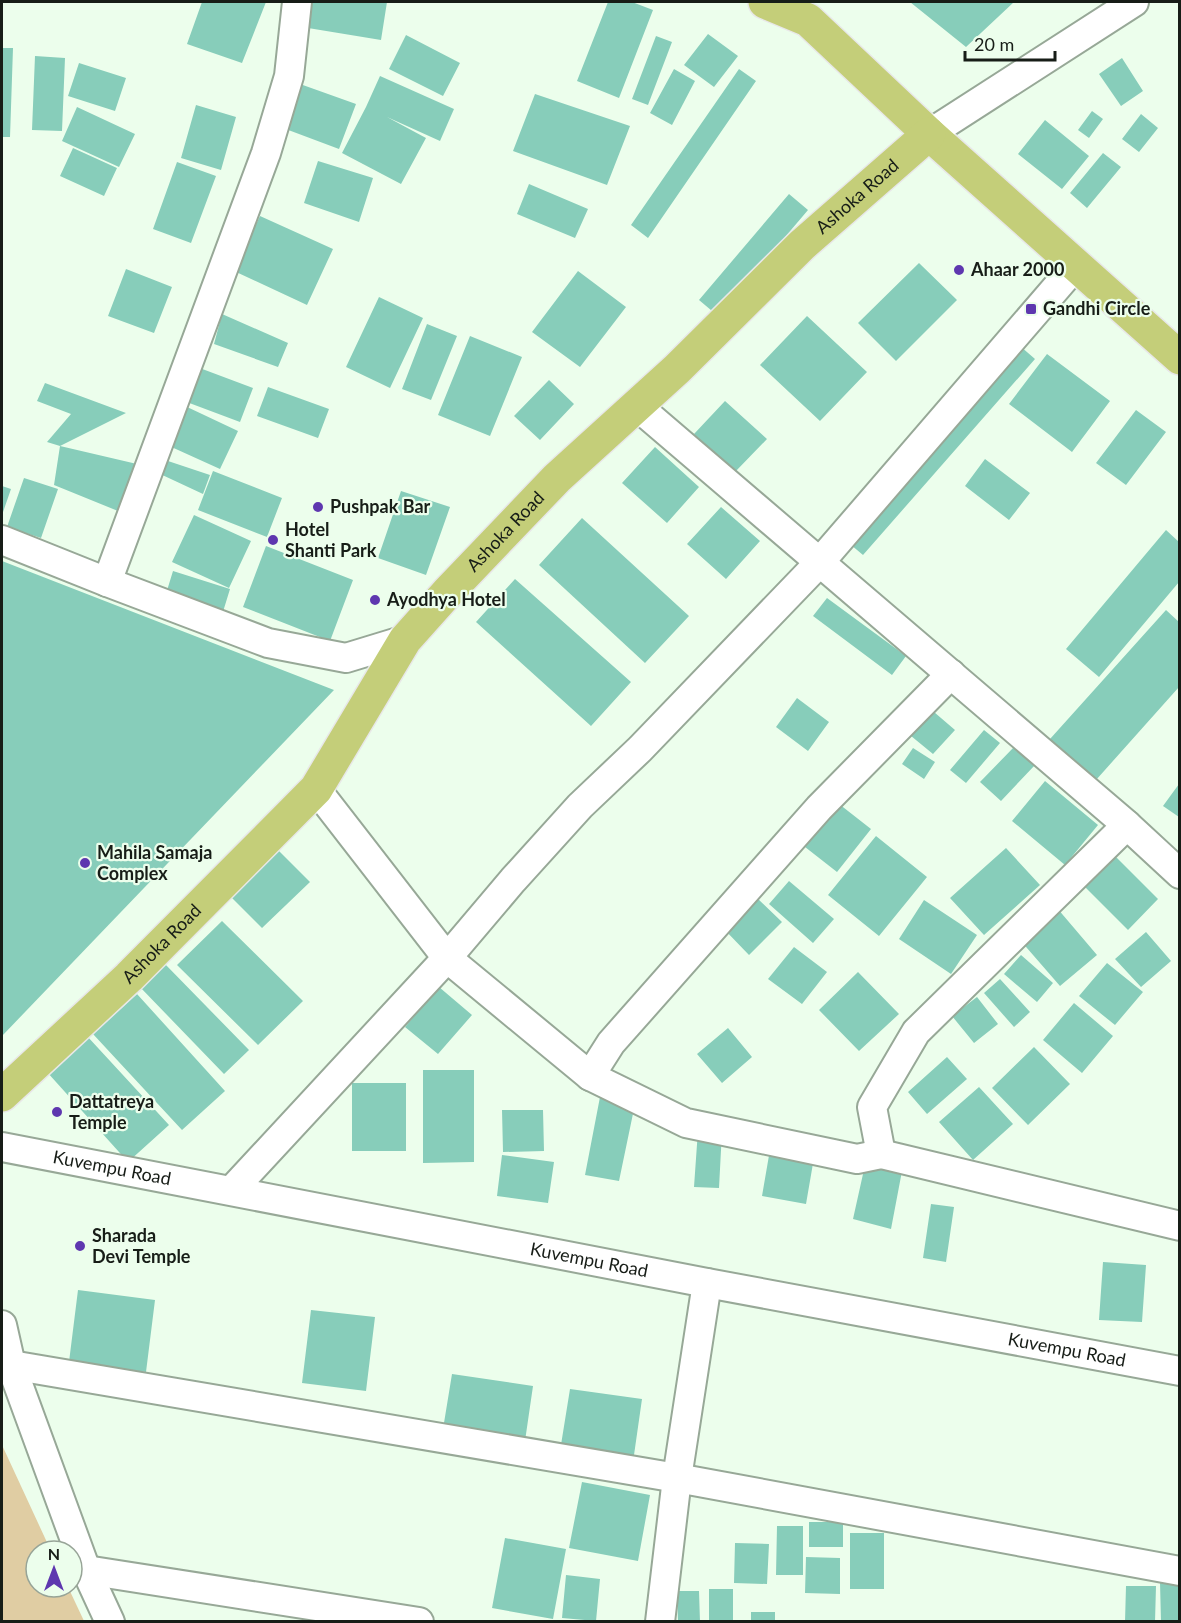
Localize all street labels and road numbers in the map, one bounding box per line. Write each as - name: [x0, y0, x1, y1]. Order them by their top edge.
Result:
- street label: Ashoka Road: [811, 154, 903, 238]
- street label: Ashoka Road: [461, 486, 548, 576]
- street label: Ashoka Road: [117, 899, 205, 987]
- street label: Kuvempu Road: [51, 1145, 173, 1189]
- street label: Kuvempu Road: [529, 1237, 650, 1281]
- street label: Kuvempu Road: [1006, 1327, 1128, 1371]

